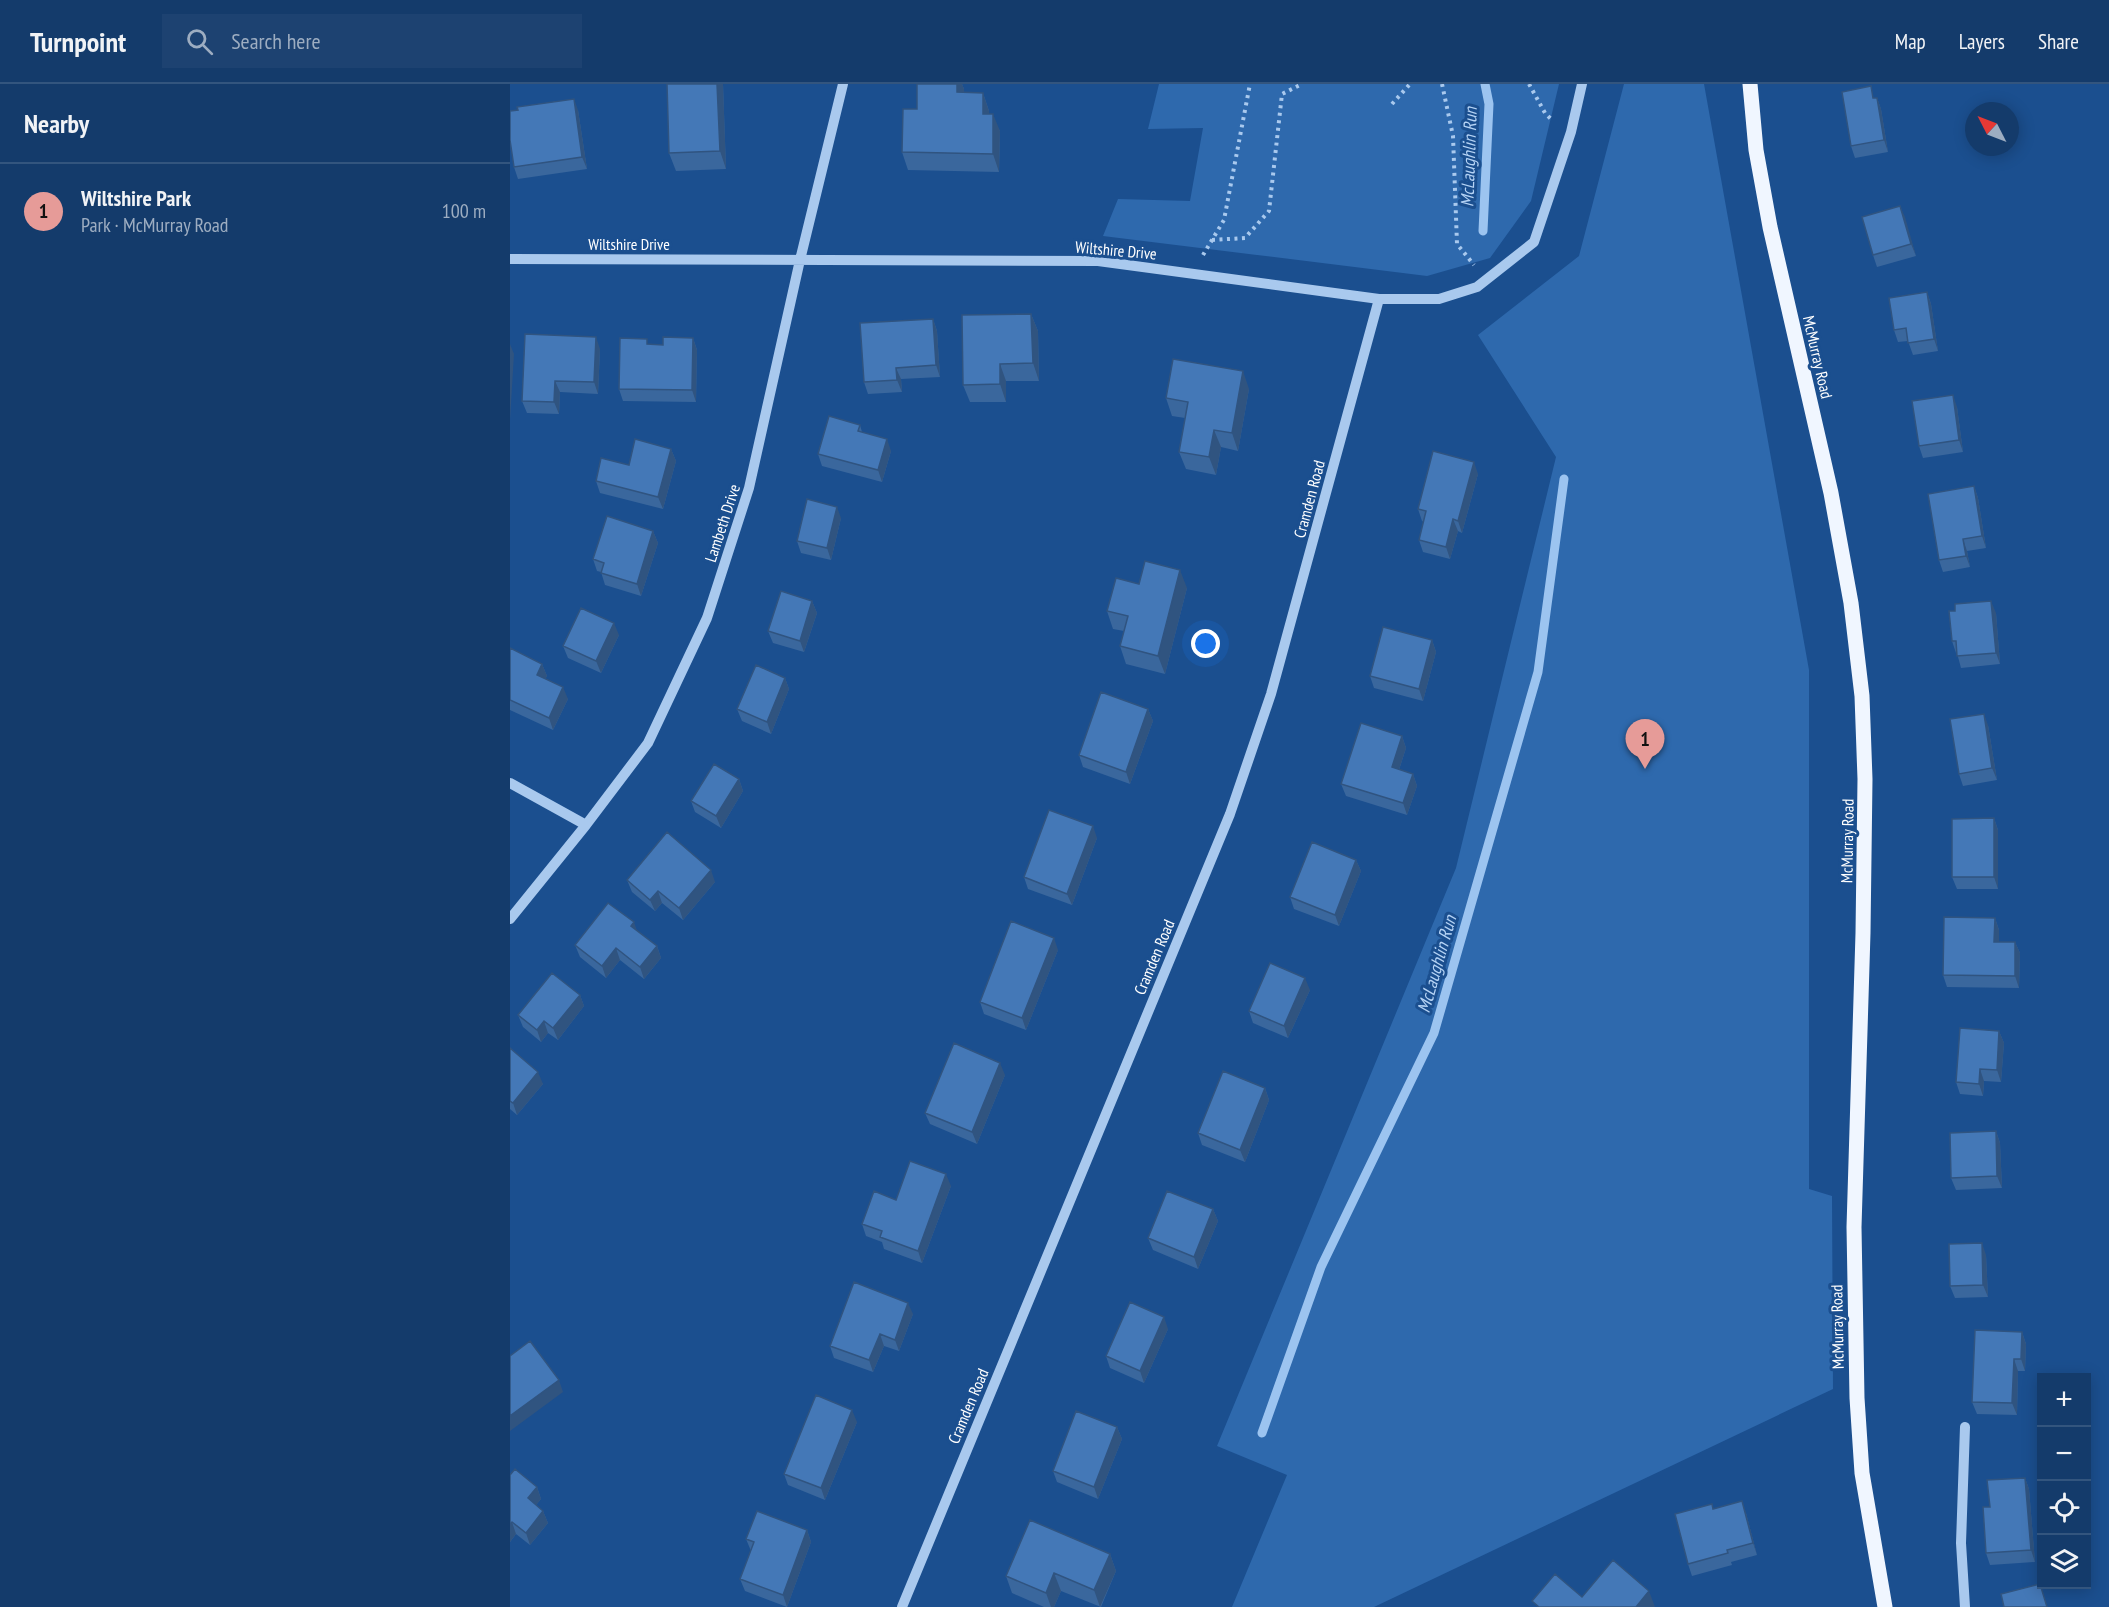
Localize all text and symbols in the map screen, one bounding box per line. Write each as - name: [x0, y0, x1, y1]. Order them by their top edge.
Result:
- search box: [162, 14, 582, 68]
- text: Turnpoint: [30, 23, 126, 60]
- icon: search: [183, 25, 216, 58]
- text: Search here: [231, 27, 321, 55]
- text: Map: [1895, 28, 1926, 55]
- text: Layers: [1959, 28, 2005, 55]
- text: Share: [2038, 28, 2079, 55]
- north arrow: [1965, 102, 2019, 156]
- water label: McLaughlin Run: [1455, 106, 1482, 207]
- text: Nearby: [24, 107, 89, 140]
- text: Wiltshire Park: [81, 184, 191, 212]
- text: 1: [39, 198, 48, 224]
- text: 100 m: [442, 198, 486, 224]
- text: Park · McMurray Road: [81, 212, 229, 238]
- street label: Wiltshire Drive: [588, 234, 670, 254]
- street label: Wiltshire Drive: [1074, 236, 1158, 264]
- street label: McMurray Road: [1799, 314, 1837, 400]
- street label: Cramden Road: [1289, 458, 1329, 540]
- street label: Lambeth Drive: [700, 482, 744, 564]
- your location: [1191, 629, 1220, 658]
- pin: 1: [1626, 720, 1664, 769]
- street label: McMurray Road: [1836, 799, 1858, 883]
- water label: McLaughlin Run: [1412, 912, 1462, 1015]
- street label: Cramden Road: [1129, 916, 1179, 998]
- street label: McMurray Road: [1826, 1285, 1848, 1369]
- street label: Cramden Road: [943, 1365, 993, 1447]
- map controls: [2037, 1373, 2091, 1589]
- button: +: [2037, 1373, 2091, 1427]
- button: −: [2037, 1427, 2091, 1481]
- button: locate: [2037, 1481, 2091, 1535]
- button: layers: [2037, 1535, 2091, 1589]

